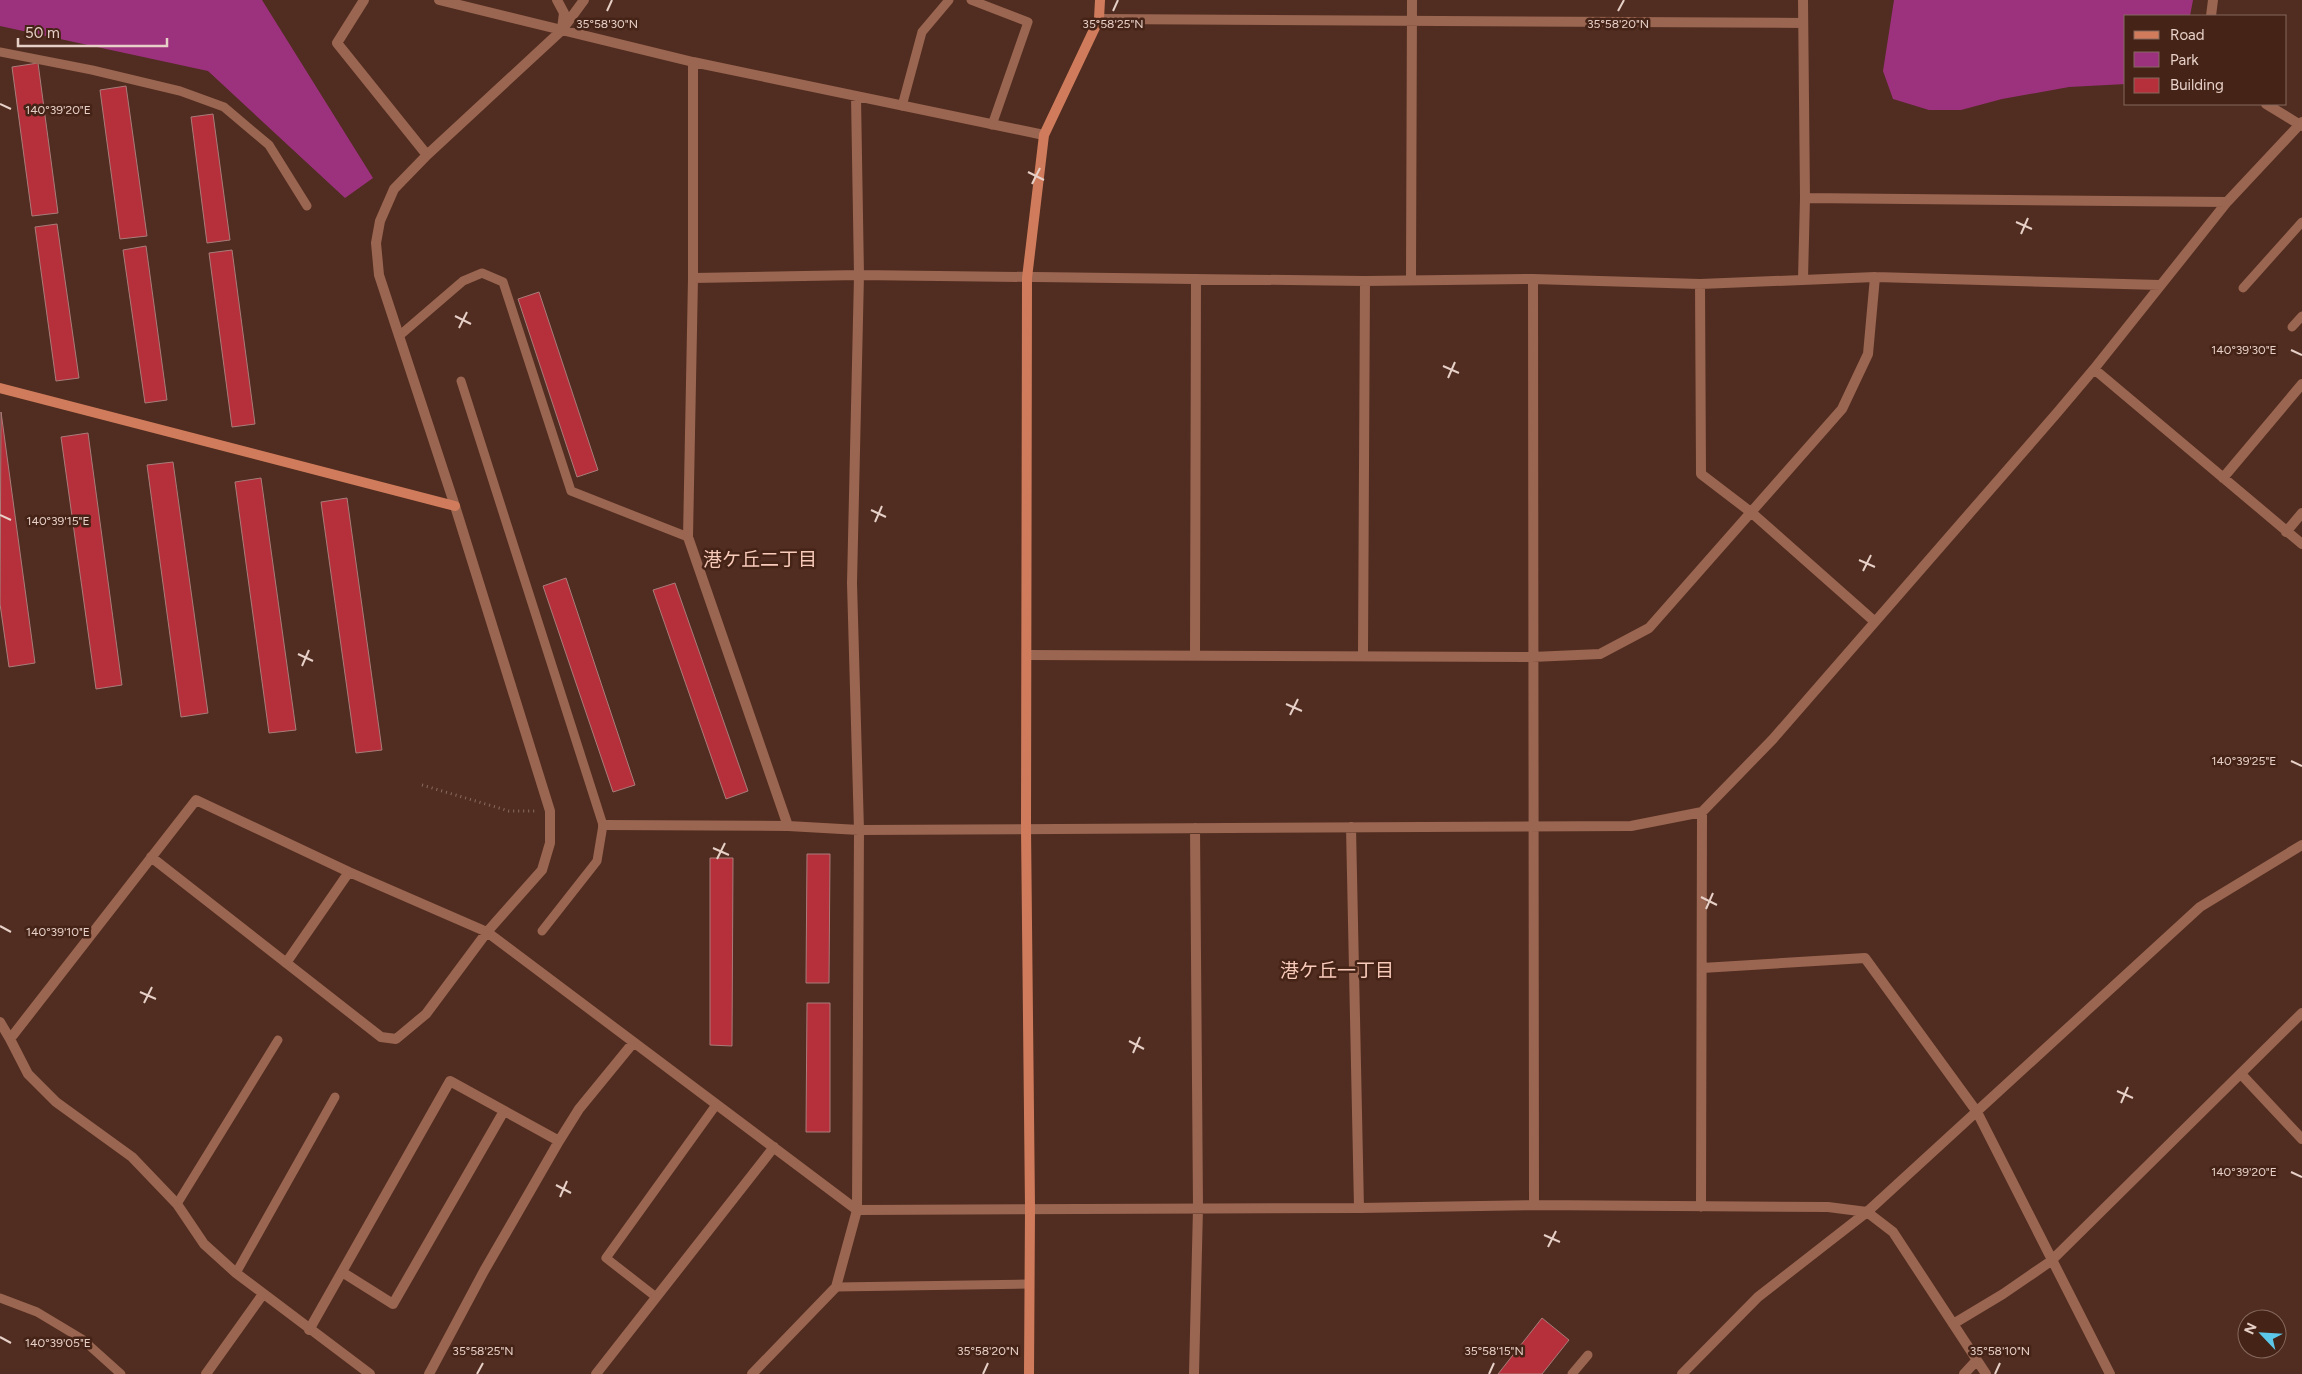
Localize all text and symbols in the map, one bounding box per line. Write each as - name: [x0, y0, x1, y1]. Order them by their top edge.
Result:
- scale bar: [18, 15, 166, 47]
- legend: [2124, 15, 2287, 105]
- text: 35°58'30"N: [576, 17, 638, 31]
- text: 35°58'25"N: [1082, 17, 1144, 31]
- text: 35°58'20"N: [1587, 17, 1649, 31]
- text: 50 m: [25, 24, 60, 42]
- text: Road: [2170, 26, 2205, 44]
- text: Park: [2170, 51, 2199, 69]
- text: Building: [2170, 76, 2224, 94]
- text: 140°39'20"E: [25, 103, 91, 117]
- text: 140°39'30"E: [2211, 343, 2277, 357]
- text: 140°39'15"E: [26, 514, 90, 528]
- district label: 港ケ丘二丁目: [703, 548, 817, 571]
- text: 140°39'25"E: [2212, 754, 2276, 768]
- text: 140°39'10"E: [26, 925, 90, 939]
- district label: 港ケ丘一丁目: [1280, 959, 1394, 982]
- text: 140°39'20"E: [2211, 1165, 2277, 1179]
- north arrow: [2237, 1309, 2287, 1359]
- text: N: [2241, 1320, 2261, 1337]
- text: 140°39'05"E: [25, 1336, 91, 1350]
- text: 35°58'25"N: [452, 1344, 514, 1358]
- text: 35°58'20"N: [957, 1344, 1019, 1358]
- text: 35°58'15"N: [1464, 1344, 1524, 1358]
- text: 35°58'10"N: [1970, 1344, 2030, 1358]

